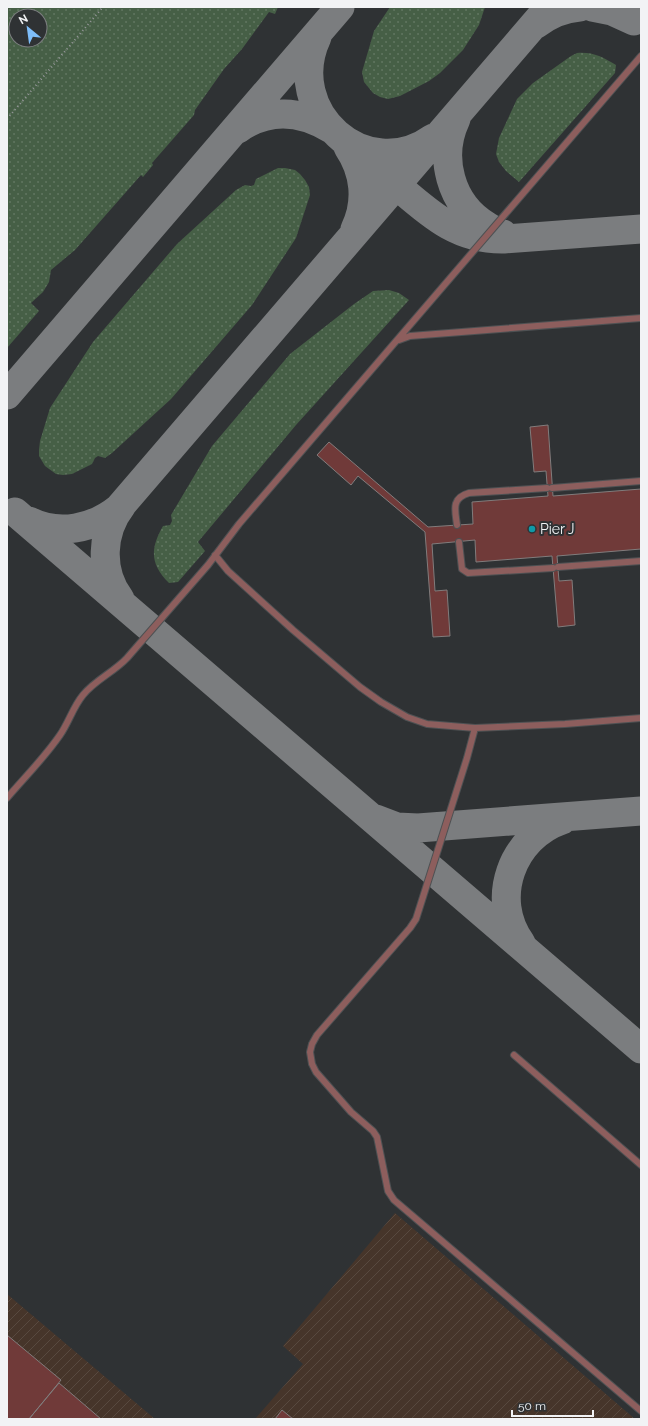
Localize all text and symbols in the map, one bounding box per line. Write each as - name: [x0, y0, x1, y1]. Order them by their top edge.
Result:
- north arrow: [8, 8, 48, 48]
- text: N: [17, 12, 30, 27]
- place label: Pier J: [540, 521, 575, 537]
- marker: Pier J: [527, 524, 537, 534]
- scale bar: [512, 1392, 593, 1418]
- text: 50 m: [518, 1399, 546, 1413]

